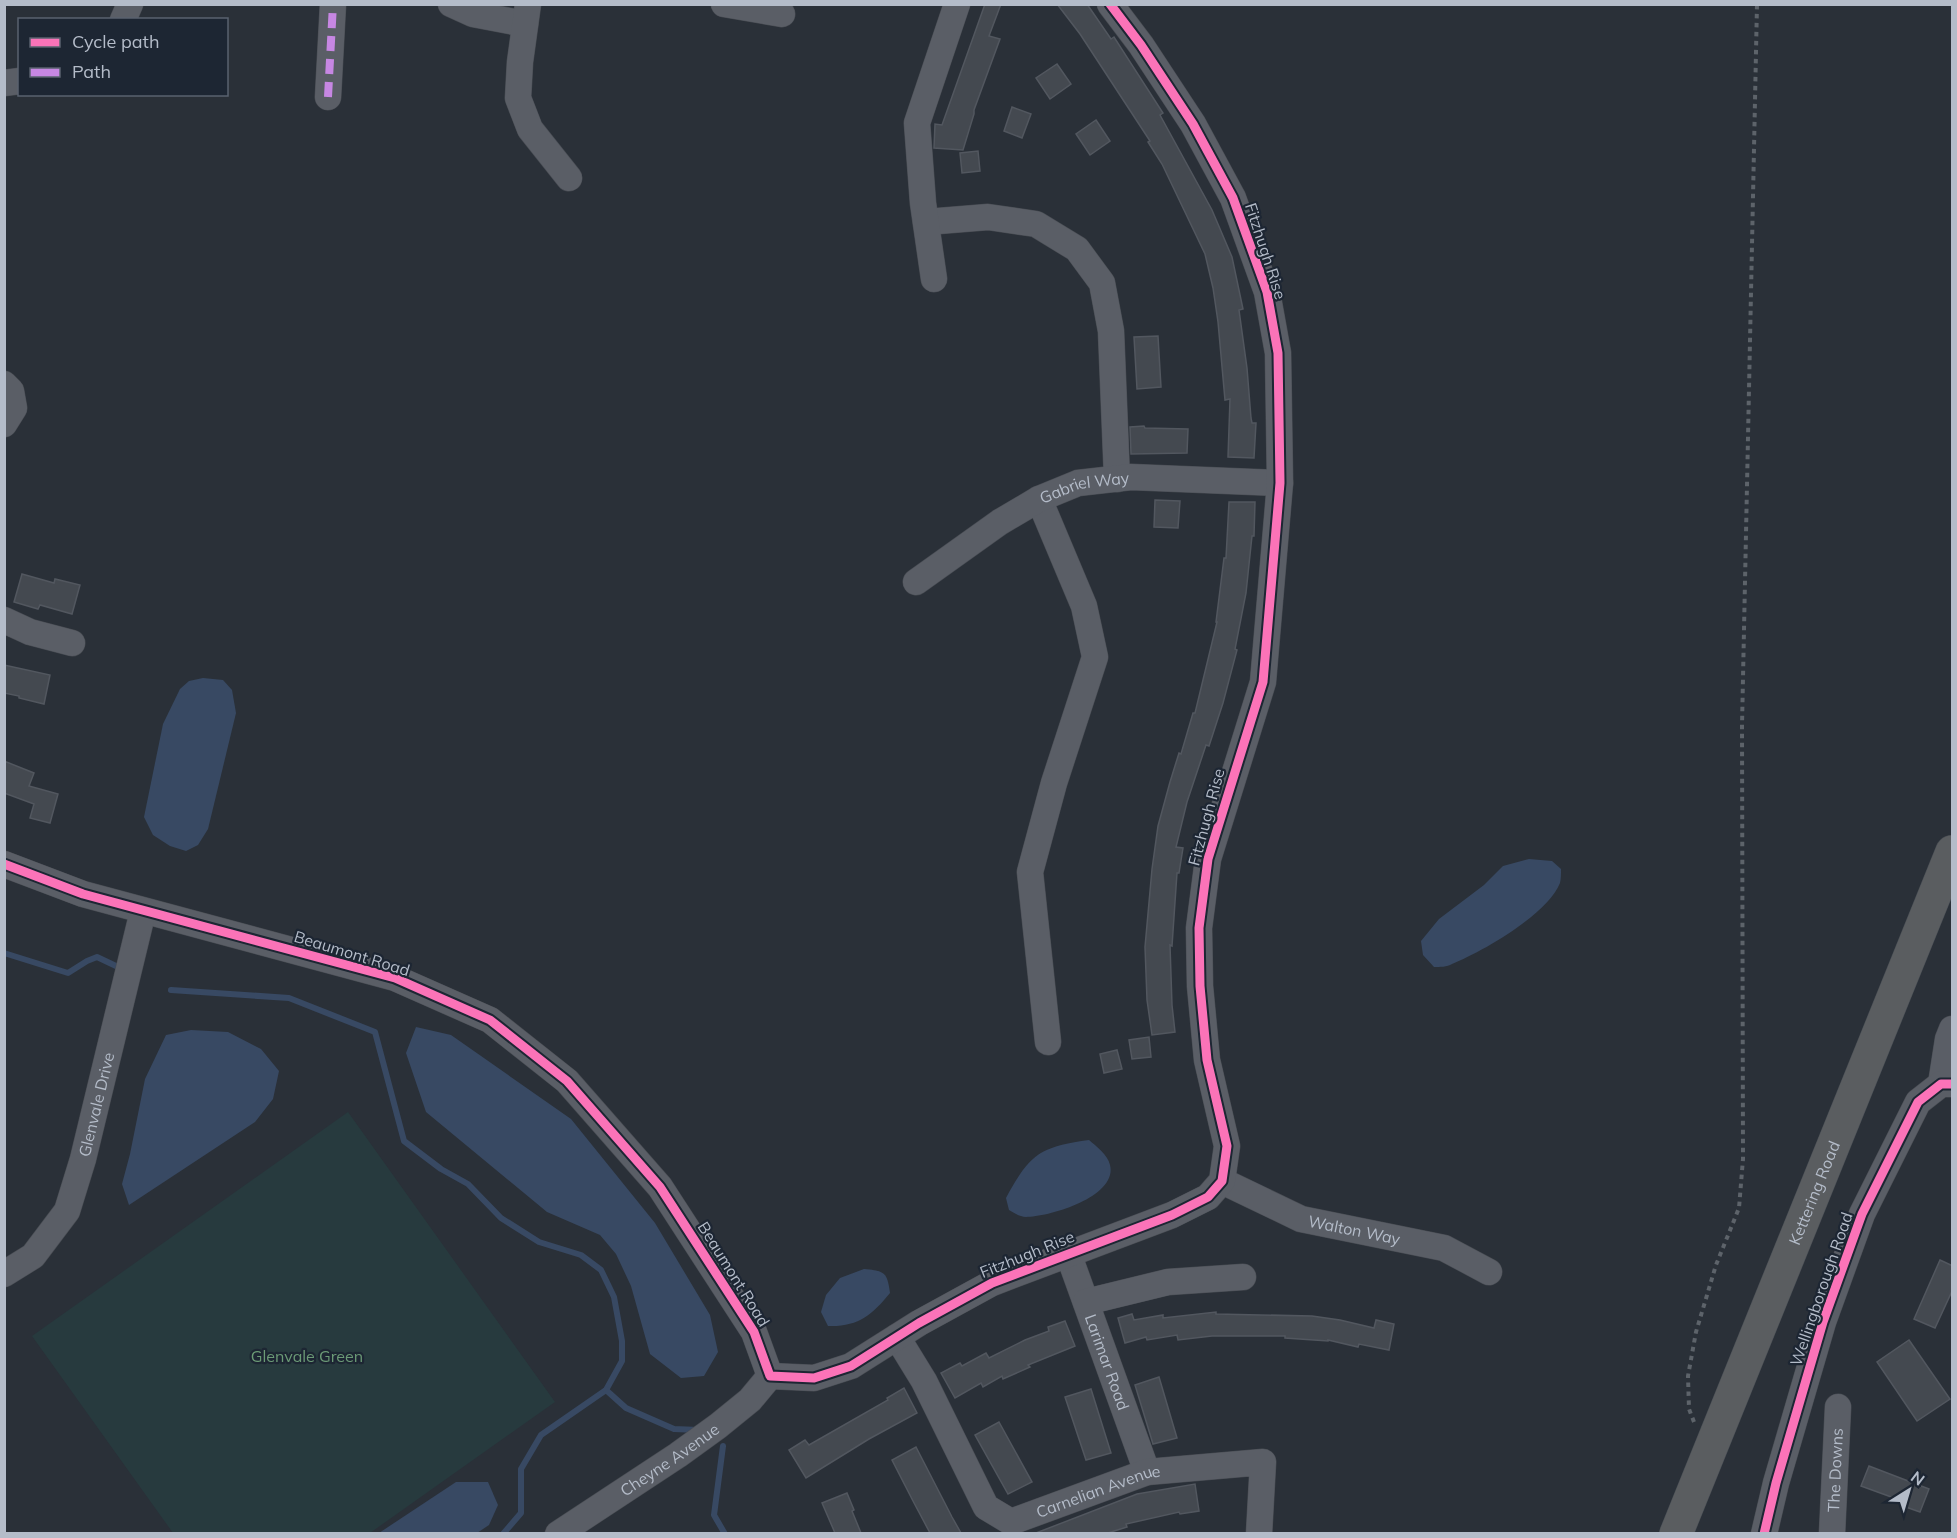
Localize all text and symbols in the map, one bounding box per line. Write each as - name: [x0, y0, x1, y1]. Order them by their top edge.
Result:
- legend: [18, 18, 228, 96]
- text: Cycle path: [72, 30, 159, 53]
- text: Path: [72, 60, 111, 83]
- street label: Fitzhugh Rise: [1241, 200, 1291, 302]
- street label: Gabriel Way: [1037, 467, 1131, 508]
- street label: Fitzhugh Rise: [1183, 766, 1229, 868]
- street label: Beaumont Road: [292, 926, 412, 980]
- street label: Glenvale Drive: [74, 1050, 118, 1159]
- street label: Kettering Road: [1784, 1138, 1844, 1248]
- street label: Wellingborough Road: [1785, 1210, 1857, 1368]
- street label: Walton Way: [1306, 1211, 1403, 1249]
- street label: Beaumont Road: [694, 1218, 774, 1330]
- street label: Fitzhugh Rise: [977, 1226, 1077, 1282]
- street label: Larimar Road: [1081, 1311, 1134, 1413]
- park label: Glenvale Green: [251, 1346, 363, 1366]
- street label: Cheyne Avenue: [616, 1419, 723, 1500]
- street label: The Downs: [1823, 1427, 1847, 1513]
- north arrow: [1879, 1460, 1939, 1520]
- street label: Carnelian Avenue: [1033, 1461, 1161, 1522]
- text: N: [1907, 1466, 1929, 1490]

